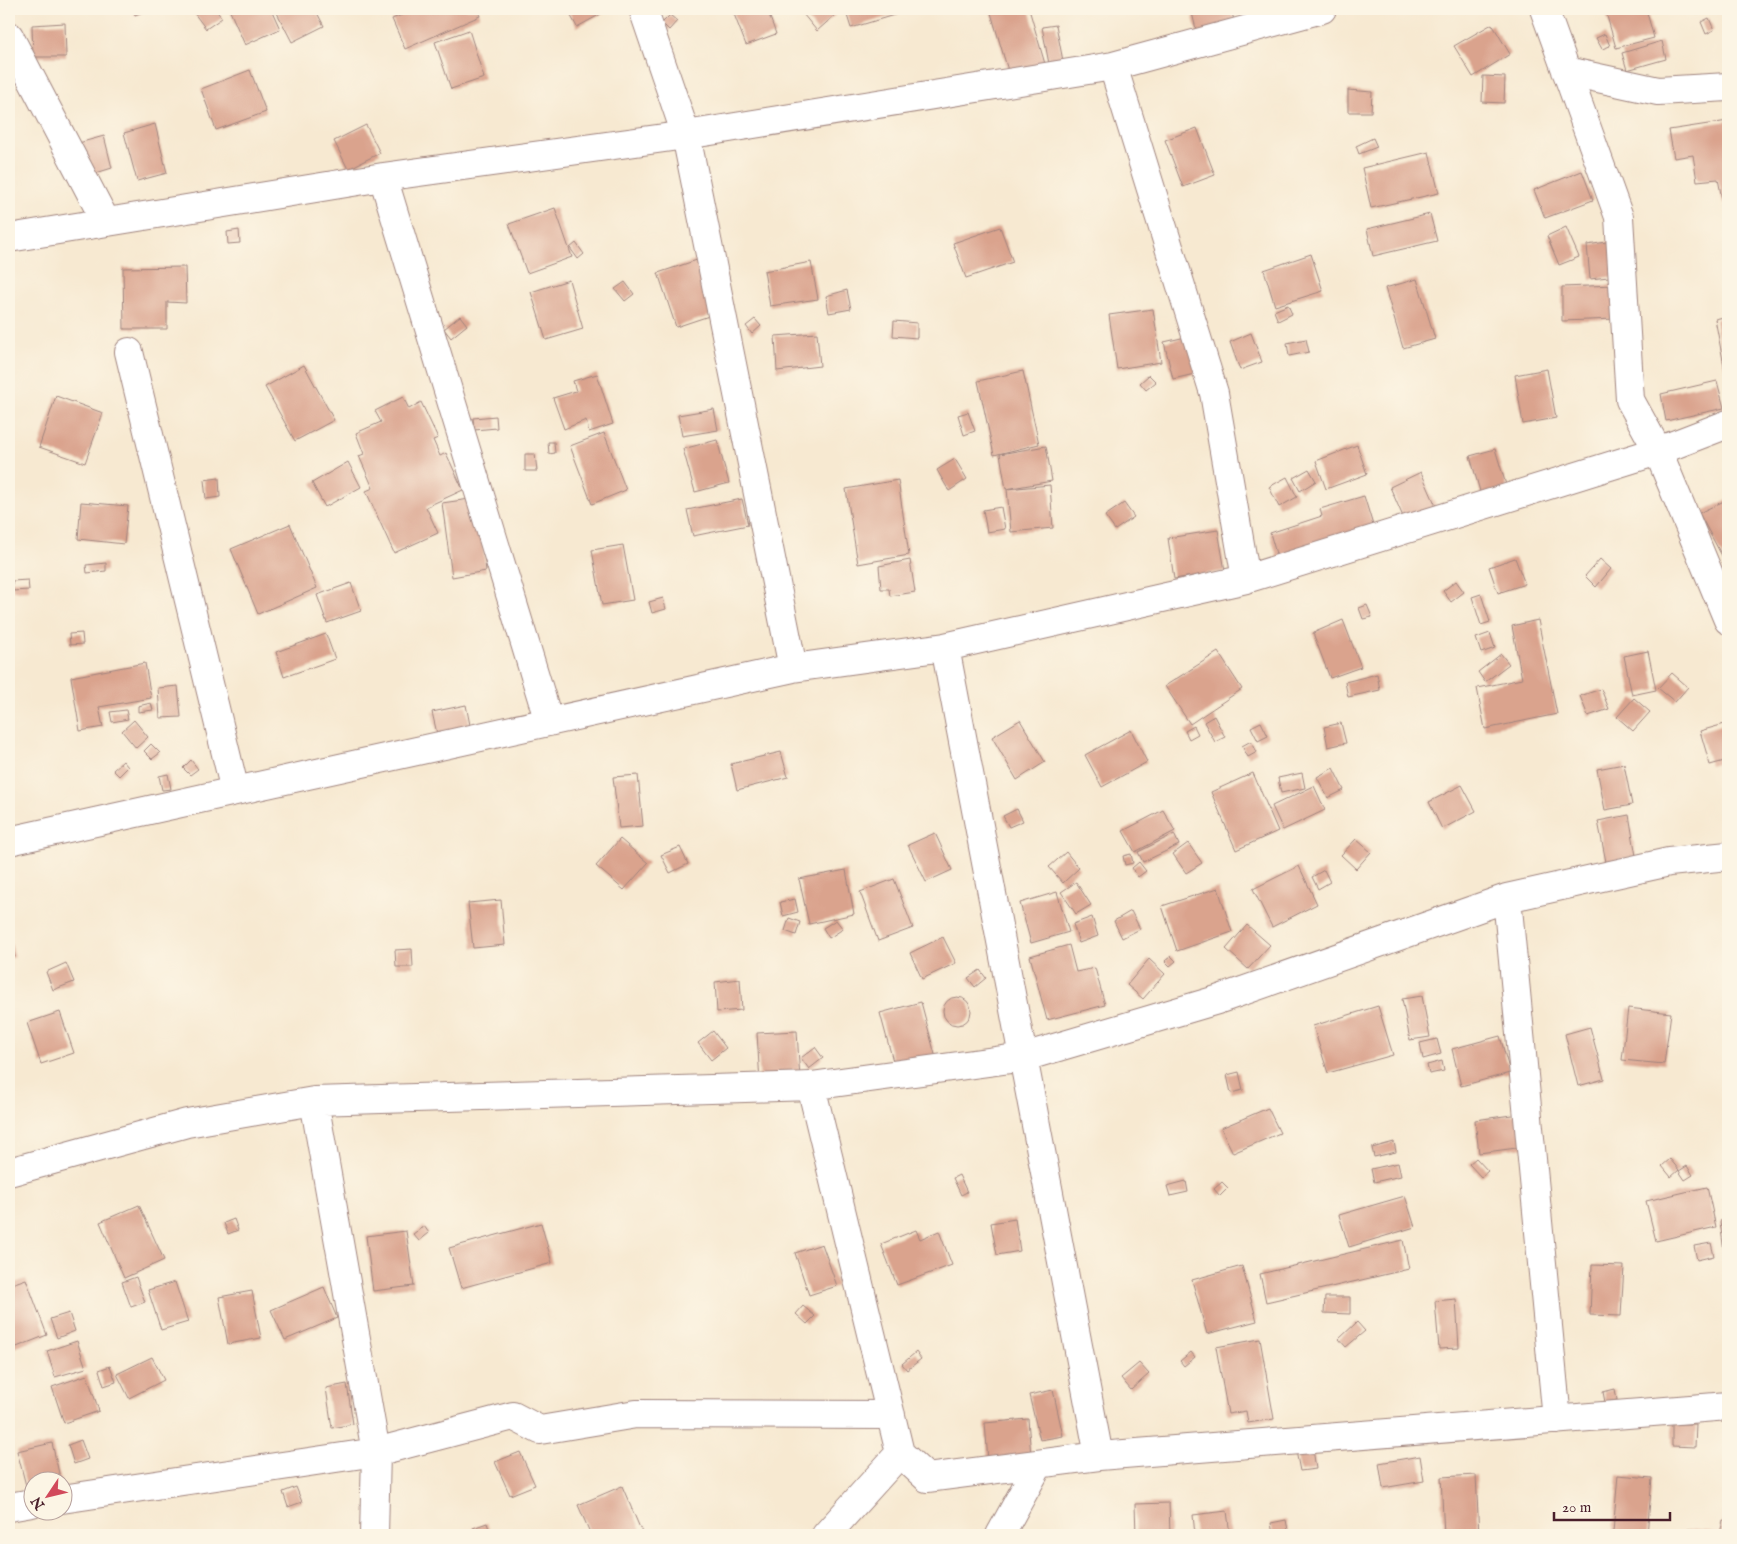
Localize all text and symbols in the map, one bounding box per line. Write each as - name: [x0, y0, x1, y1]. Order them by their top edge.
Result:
- north arrow: [22, 1472, 72, 1522]
- scale bar: [1554, 1489, 1671, 1521]
- text: N: [27, 1493, 50, 1514]
- text: 20 m: [1562, 1498, 1592, 1517]

